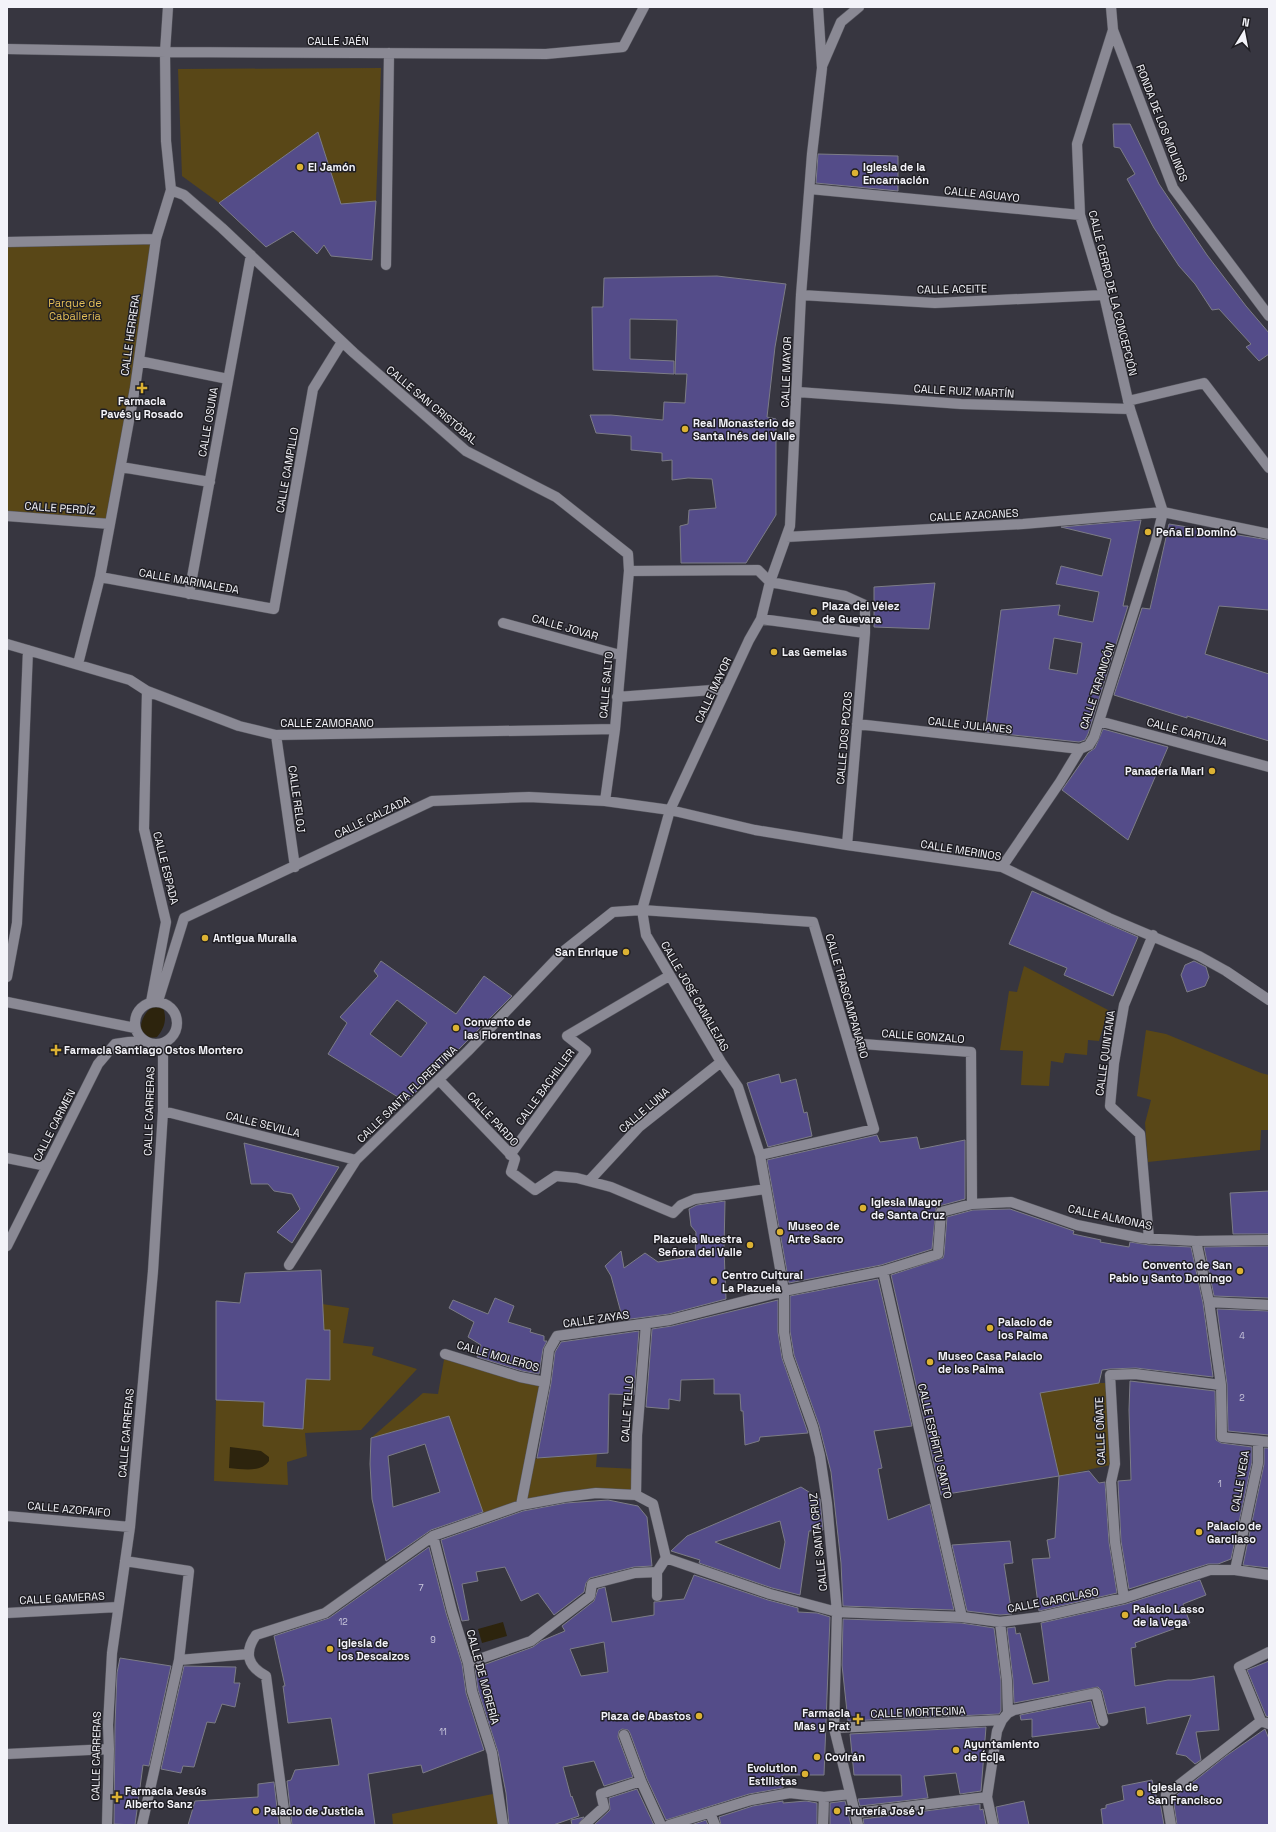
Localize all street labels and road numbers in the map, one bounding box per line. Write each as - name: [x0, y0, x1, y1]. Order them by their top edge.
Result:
- street label: CALLE JAÉN: [307, 34, 369, 48]
- street label: RONDA DE LOS MOLINOS: [1133, 62, 1191, 184]
- street label: CALLE AGUAYO: [944, 183, 1020, 205]
- street label: CALLE CERRO DE LA CONCEPCIÓN: [1086, 208, 1141, 377]
- street label: CALLE ACEITE: [917, 281, 987, 297]
- street label: CALLE HERRERA: [117, 293, 143, 377]
- street label: CALLE MAYOR: [778, 336, 794, 408]
- street label: CALLE SAN CRISTÓBAL: [383, 362, 481, 447]
- street label: CALLE RUIZ MARTÍN: [913, 381, 1015, 401]
- street label: CALLE OSUNA: [195, 386, 221, 458]
- street label: CALLE CAMPILLO: [273, 426, 301, 514]
- street label: CALLE PERDÍZ: [24, 499, 96, 517]
- street label: CALLE AZACANES: [929, 506, 1019, 524]
- street label: CALLE MARINALEDA: [138, 565, 240, 597]
- street label: CALLE JOVAR: [530, 611, 600, 643]
- street label: CALLE TARANCÓN: [1075, 641, 1118, 731]
- street label: CALLE SALTO: [596, 651, 616, 719]
- street label: CALLE MAYOR: [692, 655, 734, 725]
- street label: CALLE DOS POZOS: [833, 691, 855, 785]
- street label: CALLE JULIANES: [927, 714, 1013, 736]
- street label: CALLE CARTUJA: [1145, 715, 1229, 749]
- street label: CALLE ZAMORANO: [280, 716, 374, 730]
- street label: CALLE RELOJ: [285, 764, 309, 834]
- street label: CALLE CALZADA: [332, 793, 412, 841]
- street label: CALLE ESPADA: [150, 830, 182, 906]
- street label: CALLE MERINOS: [920, 837, 1003, 863]
- street label: CALLE TRASCAMPANARIO: [822, 932, 872, 1060]
- street label: CALLE JOSÉ CANALEJAS: [658, 939, 732, 1054]
- street label: CALLE QUINTANA: [1092, 1009, 1118, 1097]
- street label: CALLE GONZALO: [881, 1026, 965, 1046]
- street label: CALLE SANTA FLORENTINA: [354, 1042, 460, 1146]
- street label: CALLE BACHILLER: [513, 1046, 577, 1128]
- street label: CALLE CARRERAS: [140, 1066, 158, 1156]
- street label: CALLE LUNA: [616, 1084, 672, 1136]
- street label: CALLE CARMEN: [30, 1087, 78, 1163]
- street label: CALLE PARDO: [464, 1089, 522, 1149]
- street label: CALLE SEVILLA: [224, 1108, 302, 1140]
- street label: CALLE ALMONAS: [1067, 1201, 1154, 1233]
- street label: CALLE ZAYAS: [562, 1307, 630, 1331]
- street label: CALLE MOLEROS: [455, 1338, 541, 1375]
- street label: CALLE TELLO: [618, 1375, 636, 1443]
- street label: CALLE ESPÍRITU SANTO: [915, 1382, 955, 1500]
- street label: CALLE CARRERAS: [115, 1388, 137, 1478]
- street label: CALLE OÑATE: [1092, 1397, 1108, 1465]
- street label: CALLE VEGA: [1228, 1449, 1252, 1513]
- street label: CALLE SANTA CRUZ: [806, 1492, 830, 1592]
- street label: CALLE AZOFAIFO: [27, 1498, 111, 1520]
- street label: CALLE GARCILASO: [1006, 1584, 1100, 1616]
- street label: CALLE GAMERAS: [19, 1589, 105, 1607]
- street label: CALLE DE MORERÍA: [464, 1628, 502, 1726]
- street label: CALLE MORTECINA: [870, 1703, 966, 1721]
- street label: CALLE CARRERAS: [88, 1711, 104, 1801]

